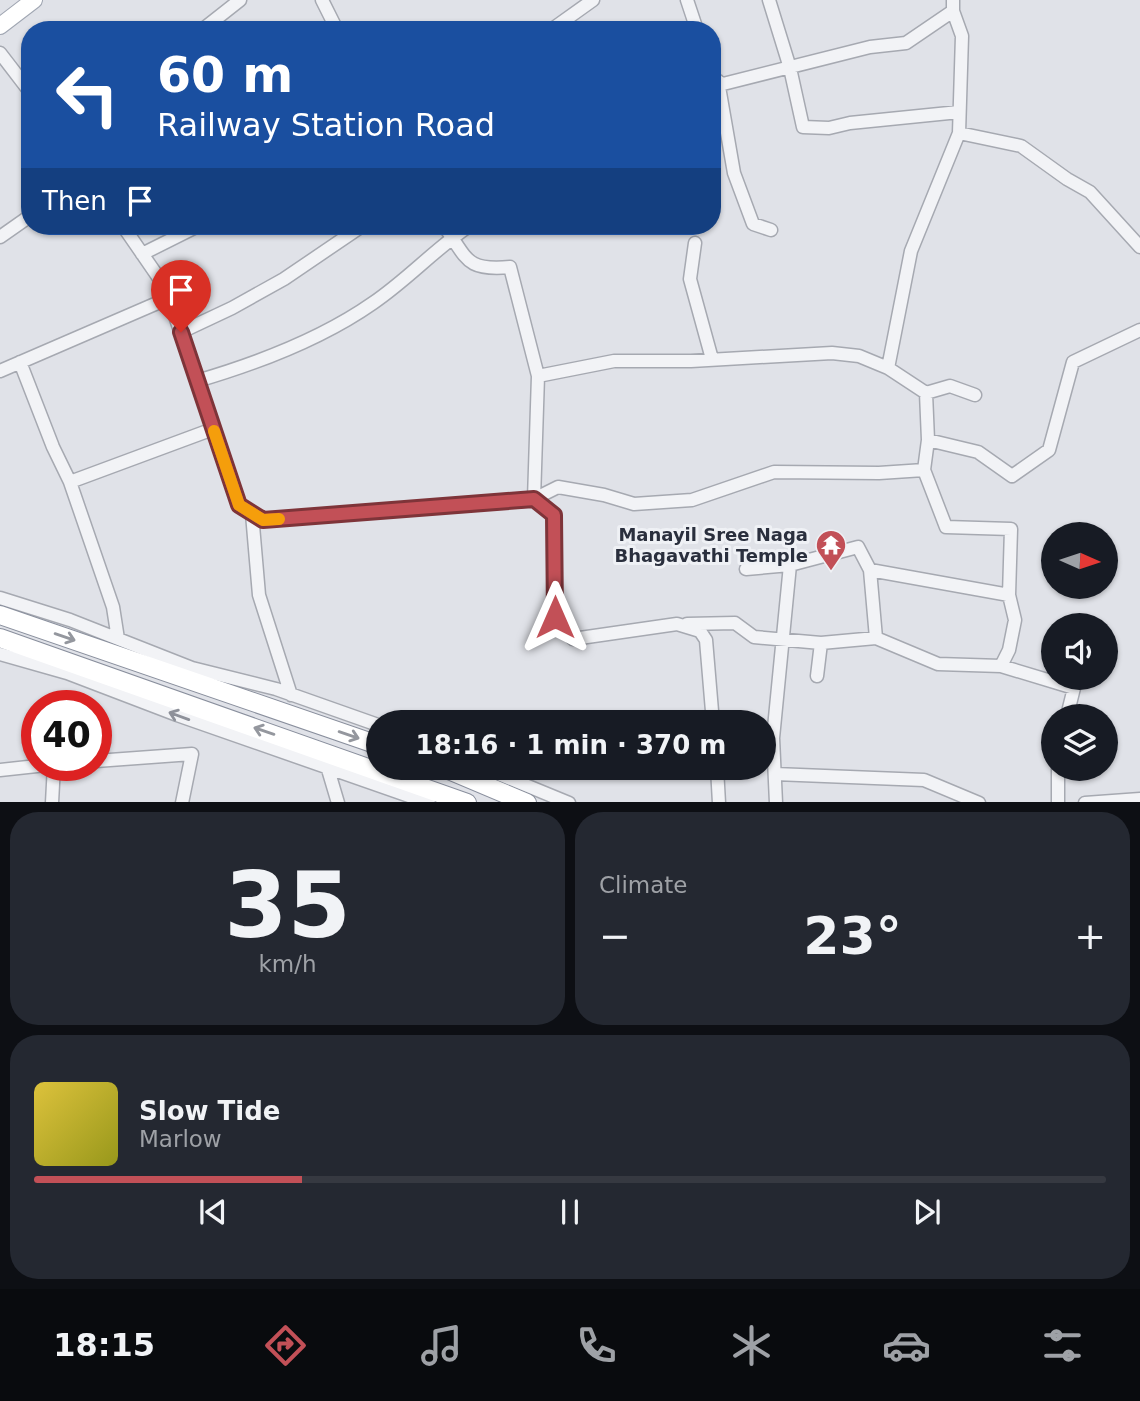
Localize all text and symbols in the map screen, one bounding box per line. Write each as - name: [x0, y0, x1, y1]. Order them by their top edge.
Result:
- text: 60 m: [157, 47, 293, 104]
- icon: left: [42, 49, 133, 140]
- text: Railway Station Road: [157, 106, 495, 144]
- icon: arrive: [121, 182, 159, 220]
- text: Then: [42, 186, 107, 216]
- pin: [151, 260, 211, 332]
- icon: arrive: [162, 271, 200, 309]
- north arrow: [1041, 522, 1118, 598]
- map controls: [1041, 522, 1118, 781]
- place label: Manayil Sree Naga Bhagavathi Temple: [614, 524, 808, 566]
- temple icon: Manayil Sree Naga Bhagavathi Temple: [814, 528, 848, 572]
- position arrow: [518, 580, 592, 654]
- button: sound: [1041, 613, 1118, 690]
- one-way arrow: [53, 632, 75, 644]
- speed limit sign: 40: [21, 690, 112, 781]
- button: layers: [1041, 704, 1118, 781]
- one-way arrow: [169, 709, 191, 721]
- one-way arrow: [254, 724, 276, 736]
- one-way arrow: [338, 729, 360, 742]
- text: 18:16 · 1 min · 370 m: [416, 730, 726, 760]
- text: 35: [224, 853, 351, 958]
- text: Climate: [599, 872, 688, 898]
- text: 23°: [803, 906, 902, 966]
- text: −: [599, 914, 631, 958]
- text: +: [1074, 914, 1106, 958]
- text: km/h: [258, 951, 317, 977]
- text: Slow Tide: [139, 1096, 280, 1126]
- text: Marlow: [139, 1126, 222, 1152]
- icon: previous: [194, 1193, 232, 1231]
- icon: pause: [551, 1193, 589, 1231]
- icon: next: [908, 1193, 946, 1231]
- icon: directions: [261, 1321, 310, 1370]
- icon: music: [417, 1321, 466, 1370]
- icon: phone: [572, 1321, 621, 1370]
- icon: climate: [727, 1321, 776, 1370]
- icon: car: [882, 1321, 931, 1370]
- icon: filters: [1038, 1321, 1087, 1370]
- text: 18:15: [53, 1326, 155, 1364]

